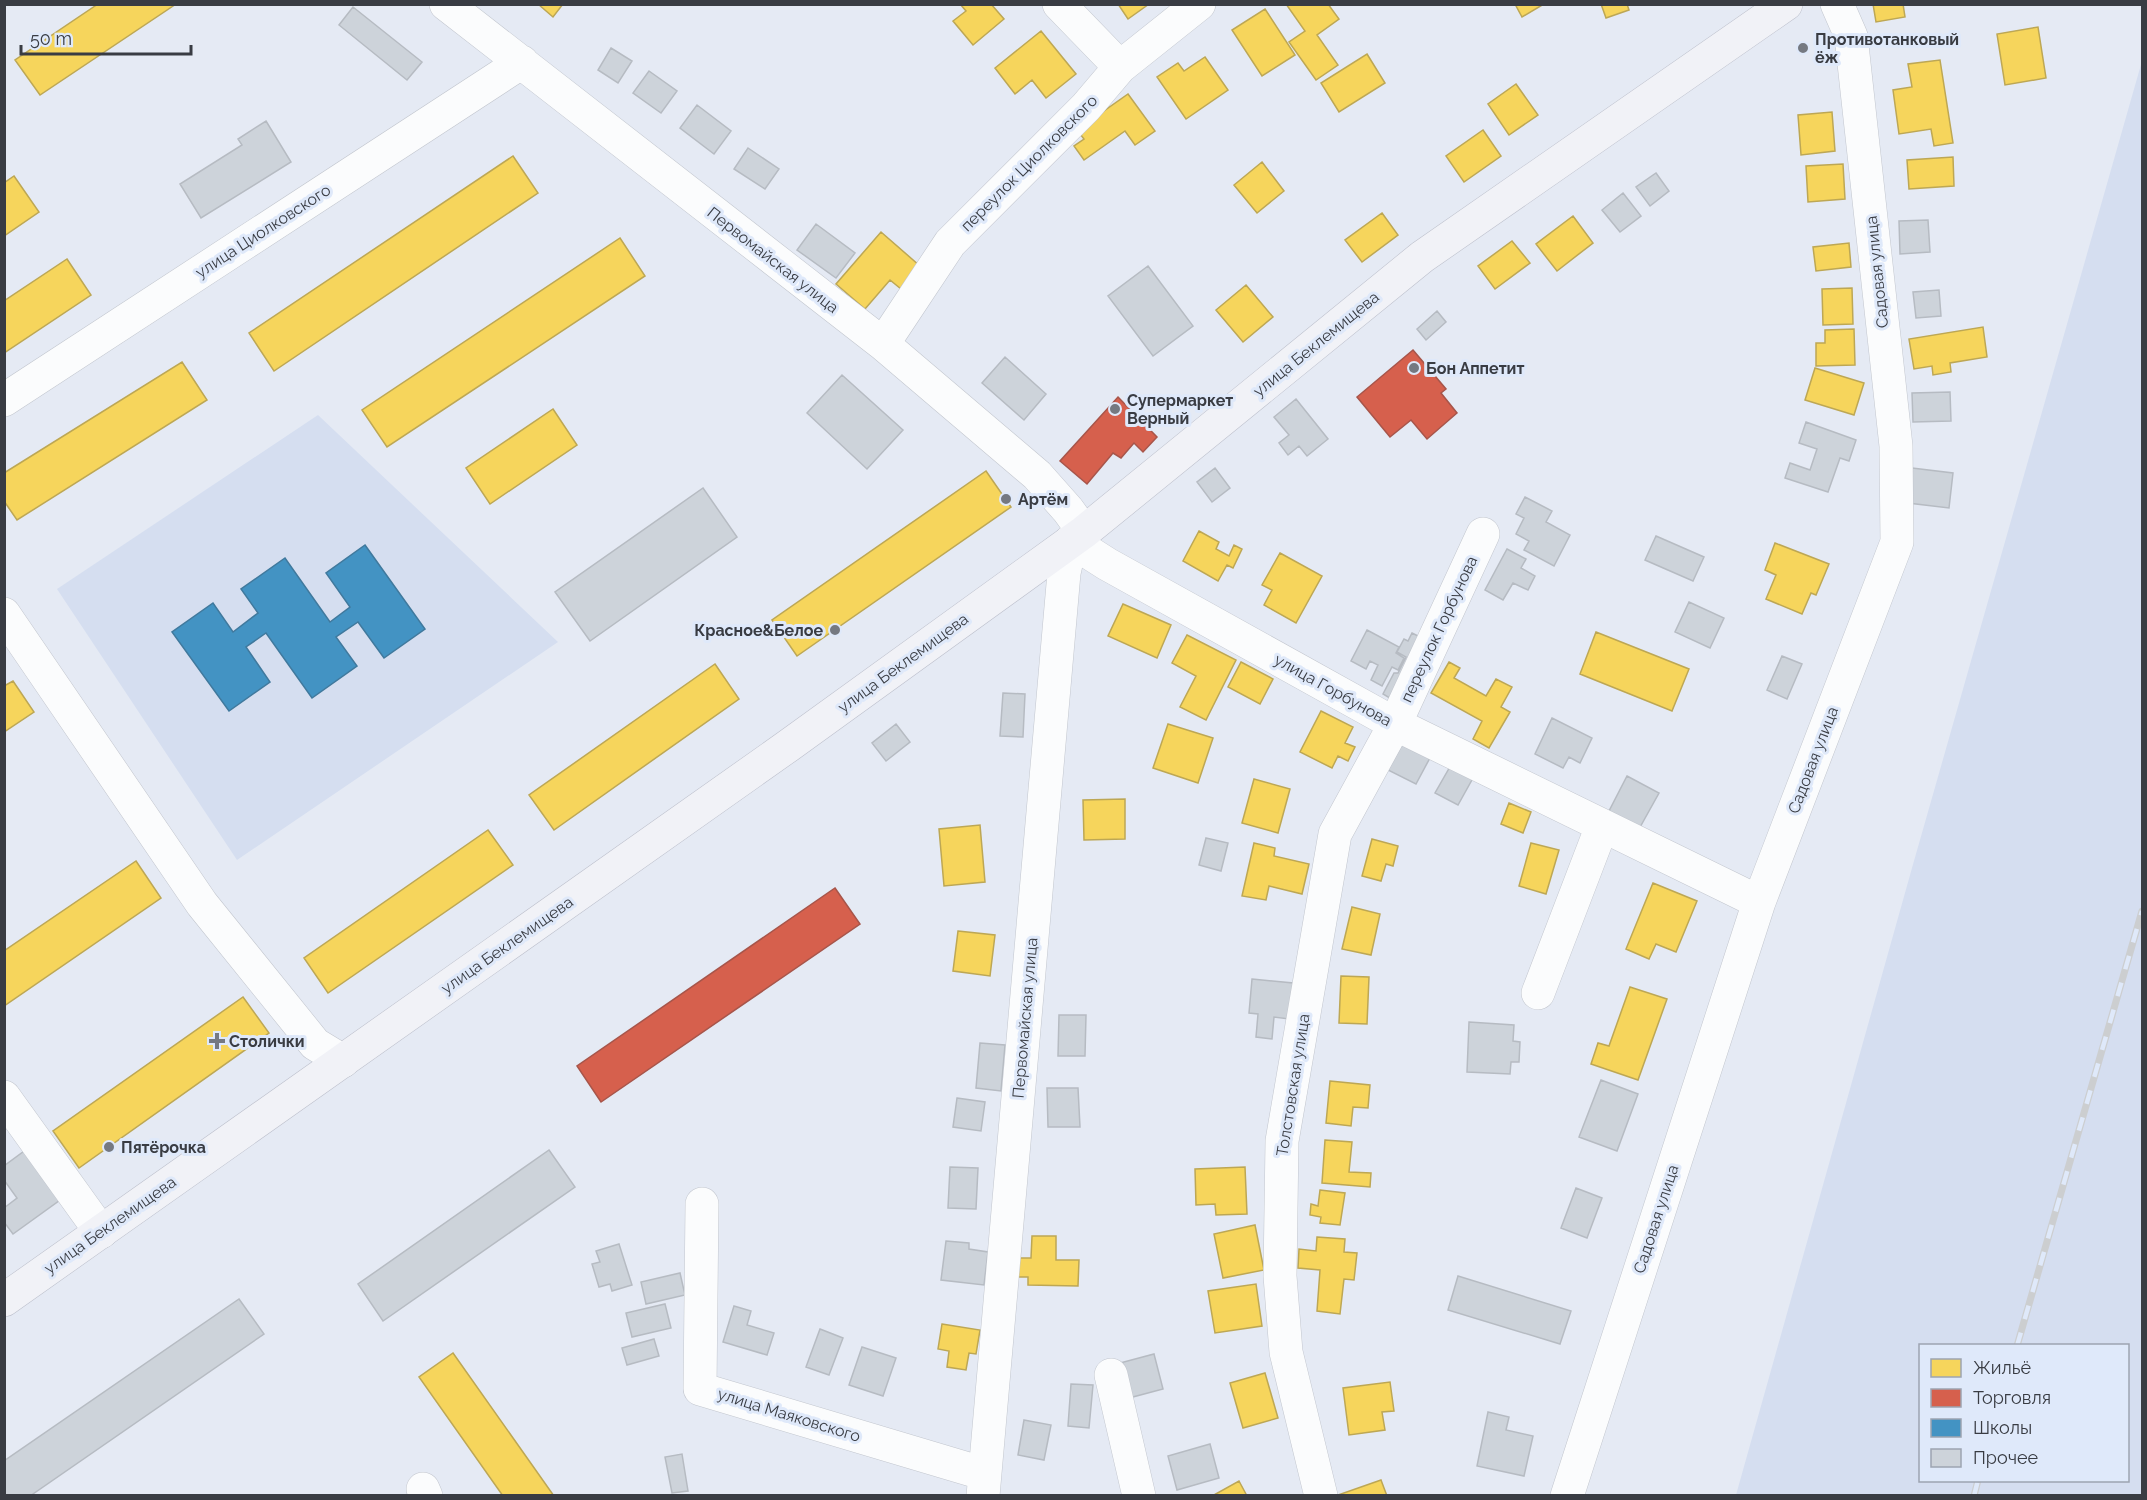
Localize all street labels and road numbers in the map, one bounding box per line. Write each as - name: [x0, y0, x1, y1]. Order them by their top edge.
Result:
- street label: переулок Циолковского: [957, 91, 1101, 235]
- street label: улица Циолковского: [192, 180, 334, 282]
- street label: Первомайская улица: [704, 203, 842, 317]
- street label: Садовая улица: [1862, 215, 1892, 329]
- street label: улица Беклемищева: [1249, 287, 1383, 401]
- street label: переулок Горбунова: [1397, 553, 1481, 705]
- street label: улица Беклемищева: [834, 609, 972, 717]
- street label: улица Горбунова: [1271, 650, 1395, 730]
- street label: Садовая улица: [1784, 704, 1842, 816]
- street label: улица Беклемищева: [437, 892, 577, 998]
- street label: Первомайская улица: [1009, 937, 1041, 1099]
- street label: Толстовская улица: [1272, 1012, 1314, 1158]
- street label: Садовая улица: [1630, 1162, 1682, 1276]
- street label: улица Беклемищева: [40, 1172, 180, 1278]
- street label: улица Маяковского: [715, 1384, 863, 1446]

